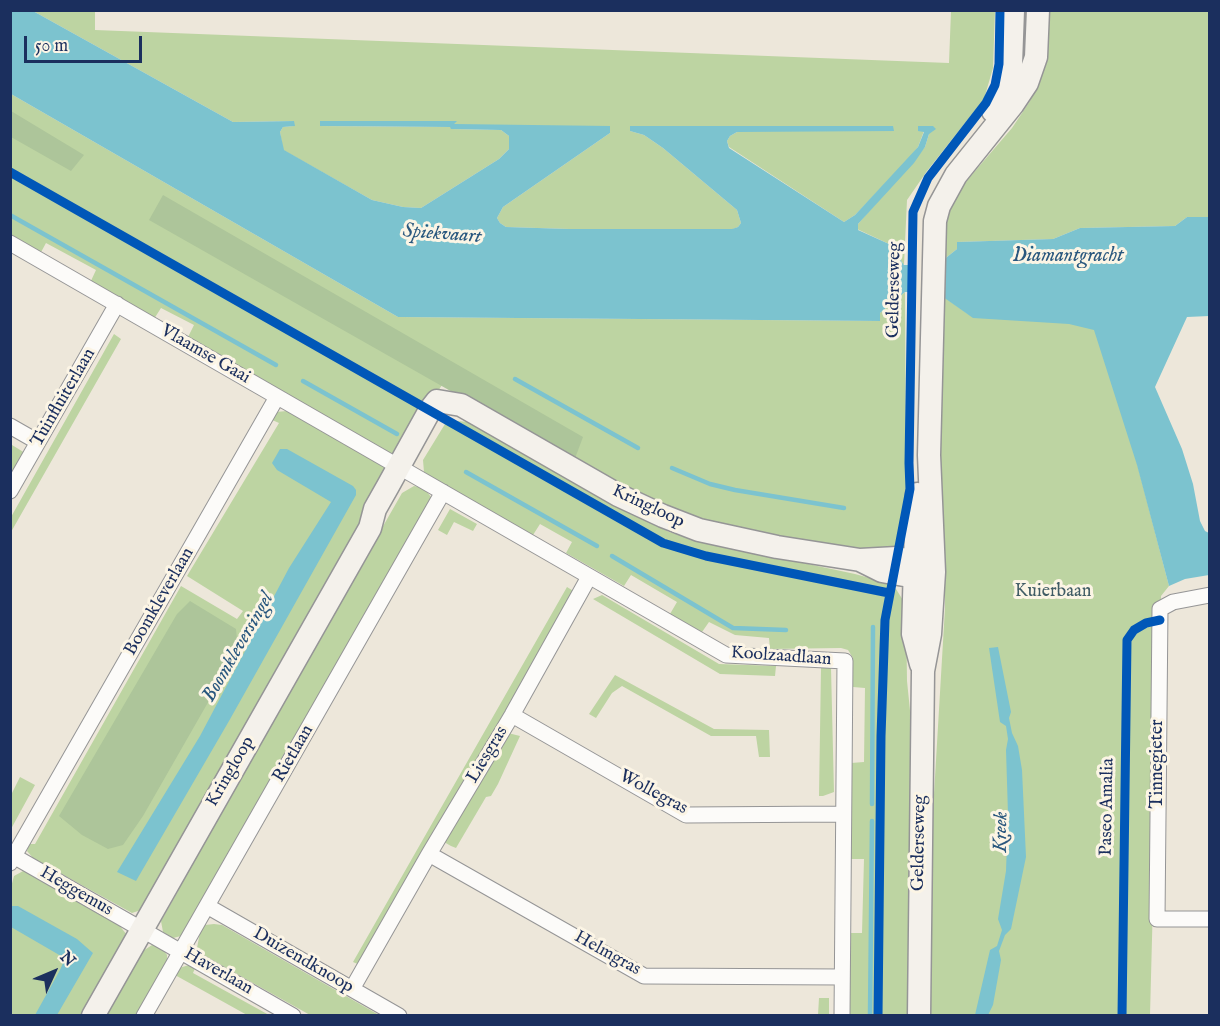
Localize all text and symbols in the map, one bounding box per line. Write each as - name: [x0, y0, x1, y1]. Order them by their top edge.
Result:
- scale bar: [27, 24, 146, 62]
- text: 50 m: [35, 35, 68, 58]
- water label: Spiekvaart: [402, 220, 482, 250]
- street label: Gelderseweg: [883, 242, 907, 338]
- water label: Diamantgracht: [1012, 245, 1124, 269]
- street label: Vlaamse Gaai: [156, 321, 254, 389]
- street label: Tuinfluiterlaan: [27, 345, 101, 451]
- street label: Kringloop: [608, 481, 688, 533]
- street label: Boomkleverlaan: [120, 544, 200, 660]
- park label: Kuierbaan: [1015, 581, 1091, 603]
- water label: Boomkleversingel: [198, 589, 280, 707]
- street label: Koolzaadlaan: [730, 643, 832, 671]
- street label: Tinnegieter: [1147, 719, 1169, 809]
- street label: Rietlaan: [269, 721, 319, 787]
- street label: Liesgras: [463, 723, 513, 787]
- street label: Kringloop: [202, 733, 260, 811]
- street label: Paseo Amalia: [1096, 758, 1120, 856]
- street label: Wollegras: [615, 766, 691, 820]
- street label: Gelderseweg: [908, 795, 932, 891]
- water label: Kreek: [990, 811, 1014, 853]
- street label: Heggemus: [36, 862, 116, 922]
- street label: Duizendknoop: [249, 923, 357, 999]
- street label: Helmgras: [570, 927, 644, 981]
- north arrow: [24, 942, 84, 1002]
- street label: Haverlaan: [180, 944, 256, 1000]
- text: N: [55, 948, 79, 971]

